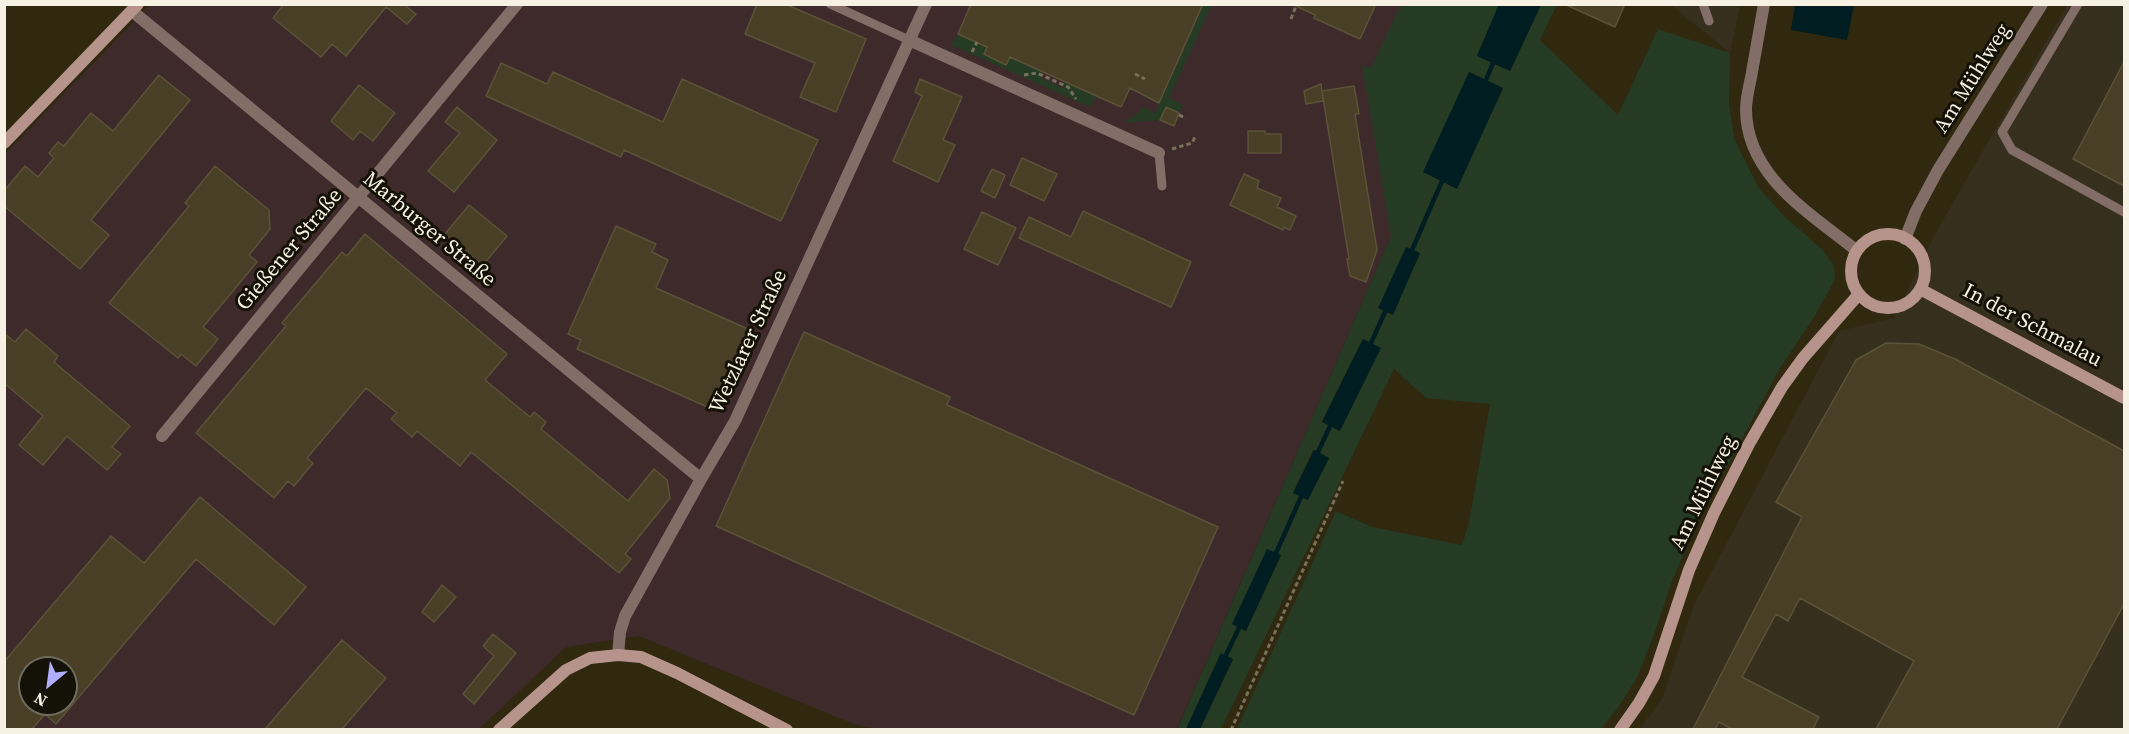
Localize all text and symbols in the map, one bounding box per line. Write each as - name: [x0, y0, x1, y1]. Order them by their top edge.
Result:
- street label: Am Mühlweg: [1929, 20, 2017, 138]
- street label: Marburger Straße: [357, 167, 501, 293]
- street label: Gießener Straße: [232, 184, 348, 316]
- street label: Wetzlarer Straße: [705, 266, 793, 418]
- street label: In der Schmalau: [1958, 279, 2106, 373]
- street label: Am Mühlweg: [1665, 432, 1743, 554]
- north arrow: [18, 656, 78, 716]
- text: N: [30, 688, 51, 712]

